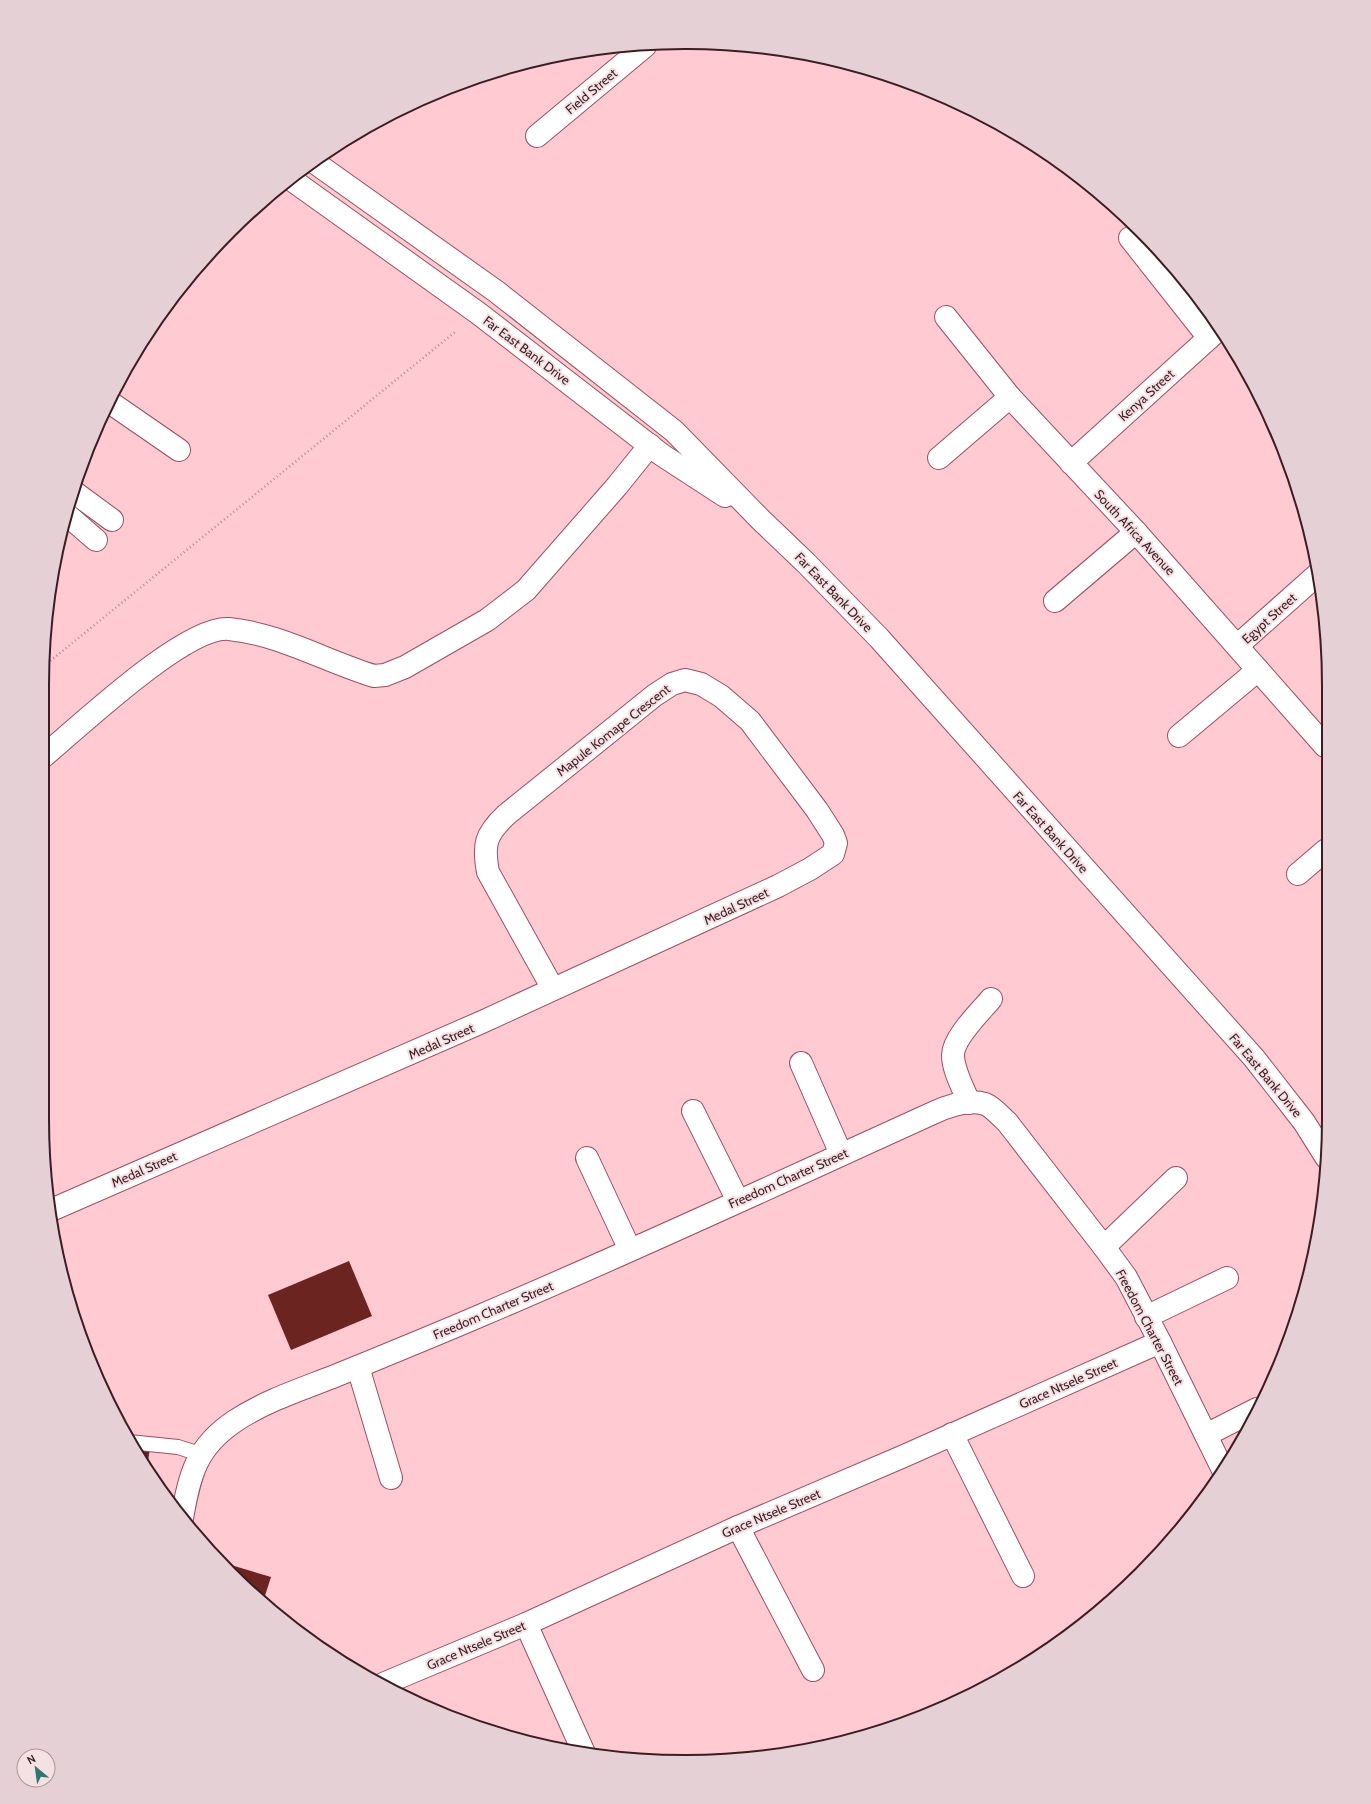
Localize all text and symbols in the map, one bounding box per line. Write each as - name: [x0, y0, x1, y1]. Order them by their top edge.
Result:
- street label: Field Street: [562, 64, 621, 117]
- street label: Far East Bank Drive: [480, 312, 574, 388]
- street label: Kenya Street: [1115, 365, 1178, 424]
- street label: South Africa Avenue: [1091, 486, 1179, 578]
- street label: Far East Bank Drive: [792, 549, 876, 635]
- street label: Egypt Street: [1238, 589, 1300, 647]
- street label: Mapule Komape Crescent: [553, 680, 673, 779]
- street label: Far East Bank Drive: [1010, 788, 1092, 876]
- street label: Medal Street: [701, 884, 772, 928]
- street label: Medal Street: [406, 1019, 477, 1063]
- street label: Far East Bank Drive: [1226, 1030, 1306, 1120]
- street label: Freedom Charter Street: [726, 1144, 851, 1212]
- street label: Medal Street: [109, 1147, 180, 1191]
- street label: Freedom Charter Street: [1113, 1266, 1188, 1388]
- street label: Freedom Charter Street: [431, 1277, 556, 1343]
- street label: Grace Ntsele Street: [1016, 1354, 1120, 1412]
- street label: Grace Ntsele Street: [719, 1485, 823, 1541]
- street label: Grace Ntsele Street: [424, 1617, 528, 1673]
- north arrow: [16, 1748, 56, 1788]
- text: N: [24, 1751, 38, 1767]

